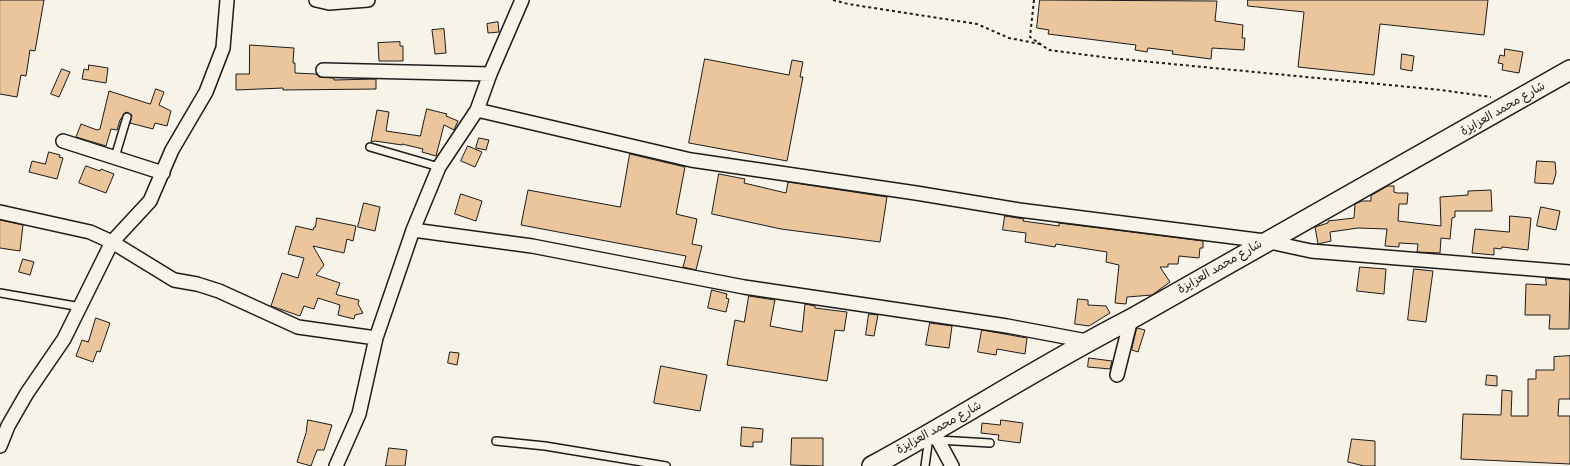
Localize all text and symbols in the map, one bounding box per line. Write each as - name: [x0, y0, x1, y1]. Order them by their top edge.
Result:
- street label: شارع محمد العزايزة: [1458, 79, 1548, 139]
- street label: شارع محمد العزايزة: [1175, 237, 1265, 297]
- street label: شارع محمد العزايزة: [894, 399, 984, 457]

